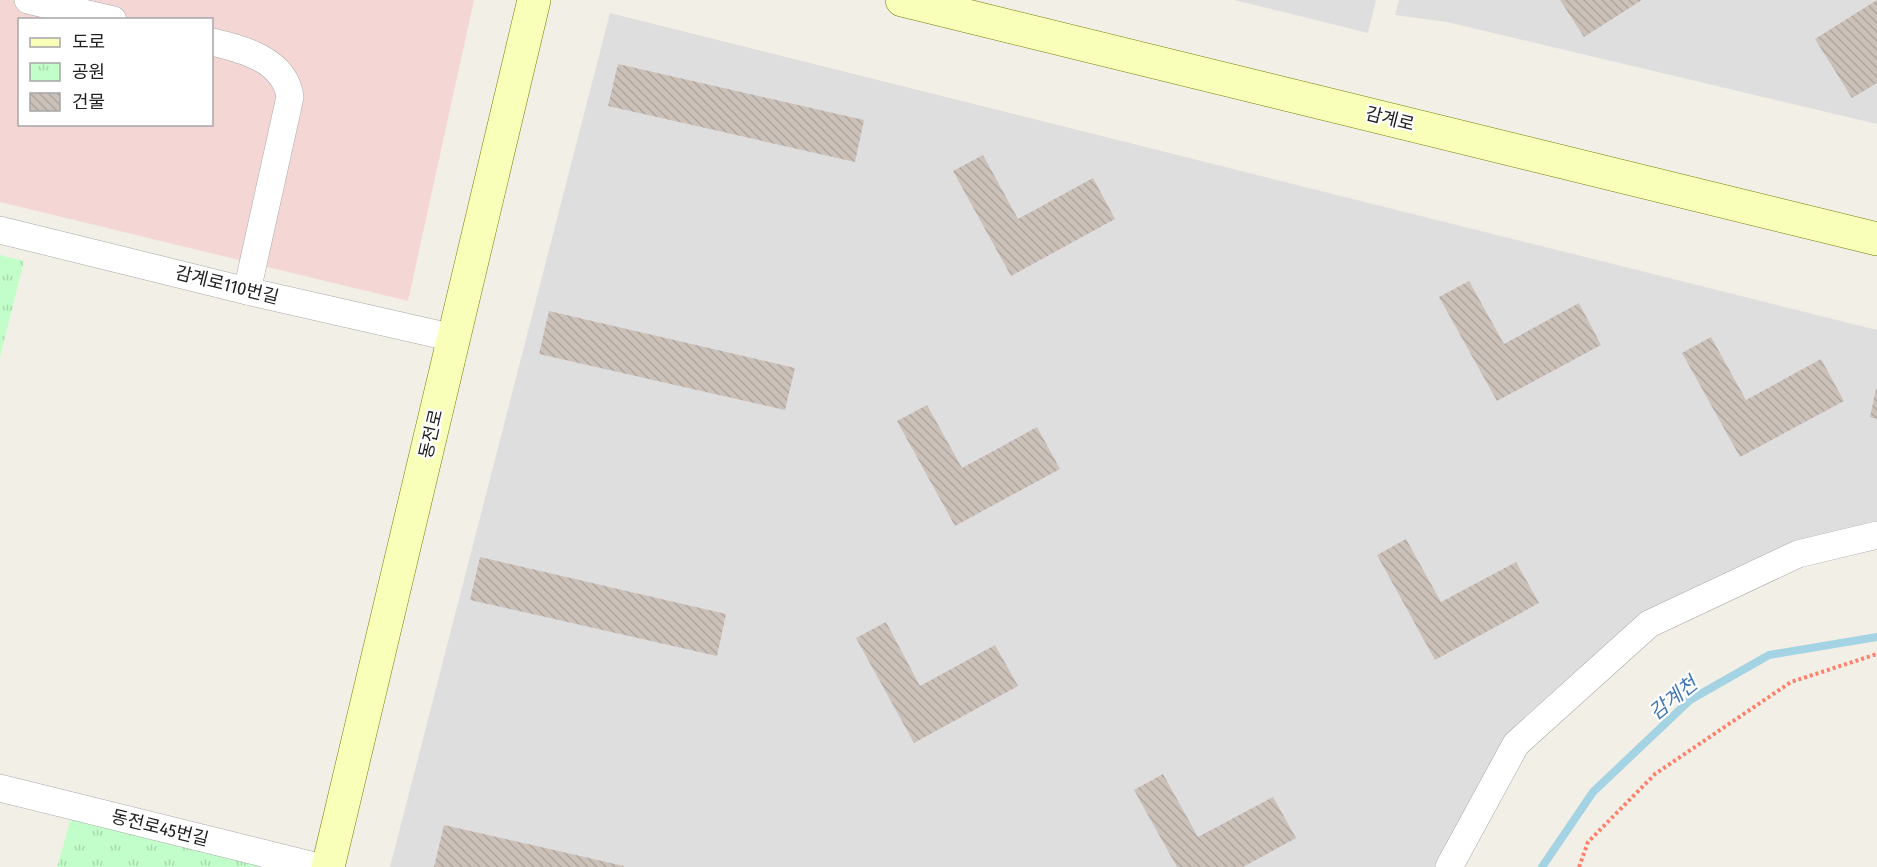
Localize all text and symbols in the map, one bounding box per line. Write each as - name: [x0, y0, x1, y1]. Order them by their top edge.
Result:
- legend: [18, 18, 213, 126]
- text: 도로: [72, 31, 105, 53]
- text: 공원: [72, 61, 105, 83]
- text: 건물: [72, 91, 105, 113]
- street label: 감계로: [1363, 102, 1417, 136]
- street label: 감계로110번길: [173, 262, 281, 308]
- street label: 동전로: [415, 407, 447, 461]
- water label: 감계천: [1644, 670, 1704, 725]
- street label: 동전로45번길: [109, 805, 211, 851]

